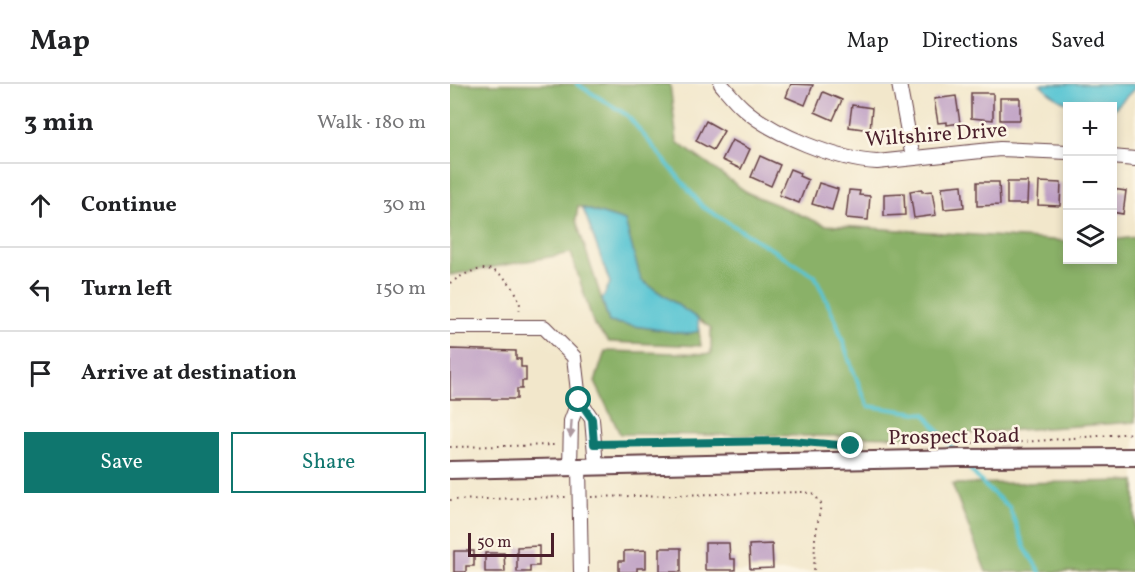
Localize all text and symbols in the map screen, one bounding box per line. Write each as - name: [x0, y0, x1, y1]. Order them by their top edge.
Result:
- text: Map: [30, 22, 90, 61]
- text: Map: [847, 27, 889, 56]
- text: Directions: [922, 27, 1018, 56]
- text: Saved: [1051, 27, 1105, 56]
- map controls: [1063, 102, 1117, 264]
- button: +: [1063, 102, 1117, 156]
- text: 3 min: [24, 105, 94, 141]
- text: Walk · 180 m: [317, 109, 426, 137]
- street label: Wiltshire Drive: [864, 116, 1008, 155]
- button: −: [1063, 156, 1117, 210]
- icon: ahead: [24, 189, 57, 222]
- text: Continue: [81, 190, 177, 221]
- text: 30 m: [382, 191, 426, 219]
- button: layers: [1063, 210, 1117, 264]
- icon: left: [24, 273, 57, 306]
- text: Turn left: [81, 274, 172, 305]
- text: 150 m: [375, 275, 426, 303]
- icon: arrive: [24, 357, 57, 390]
- text: Arrive at destination: [81, 358, 297, 389]
- route start: [565, 386, 591, 412]
- one-way arrow: [567, 420, 576, 439]
- street label: Prospect Road: [888, 422, 1020, 453]
- button: Save: [24, 432, 219, 493]
- button: Share: [231, 432, 426, 493]
- route end: [837, 432, 863, 458]
- scale bar: [468, 530, 554, 558]
- text: 50 m: [477, 532, 511, 554]

